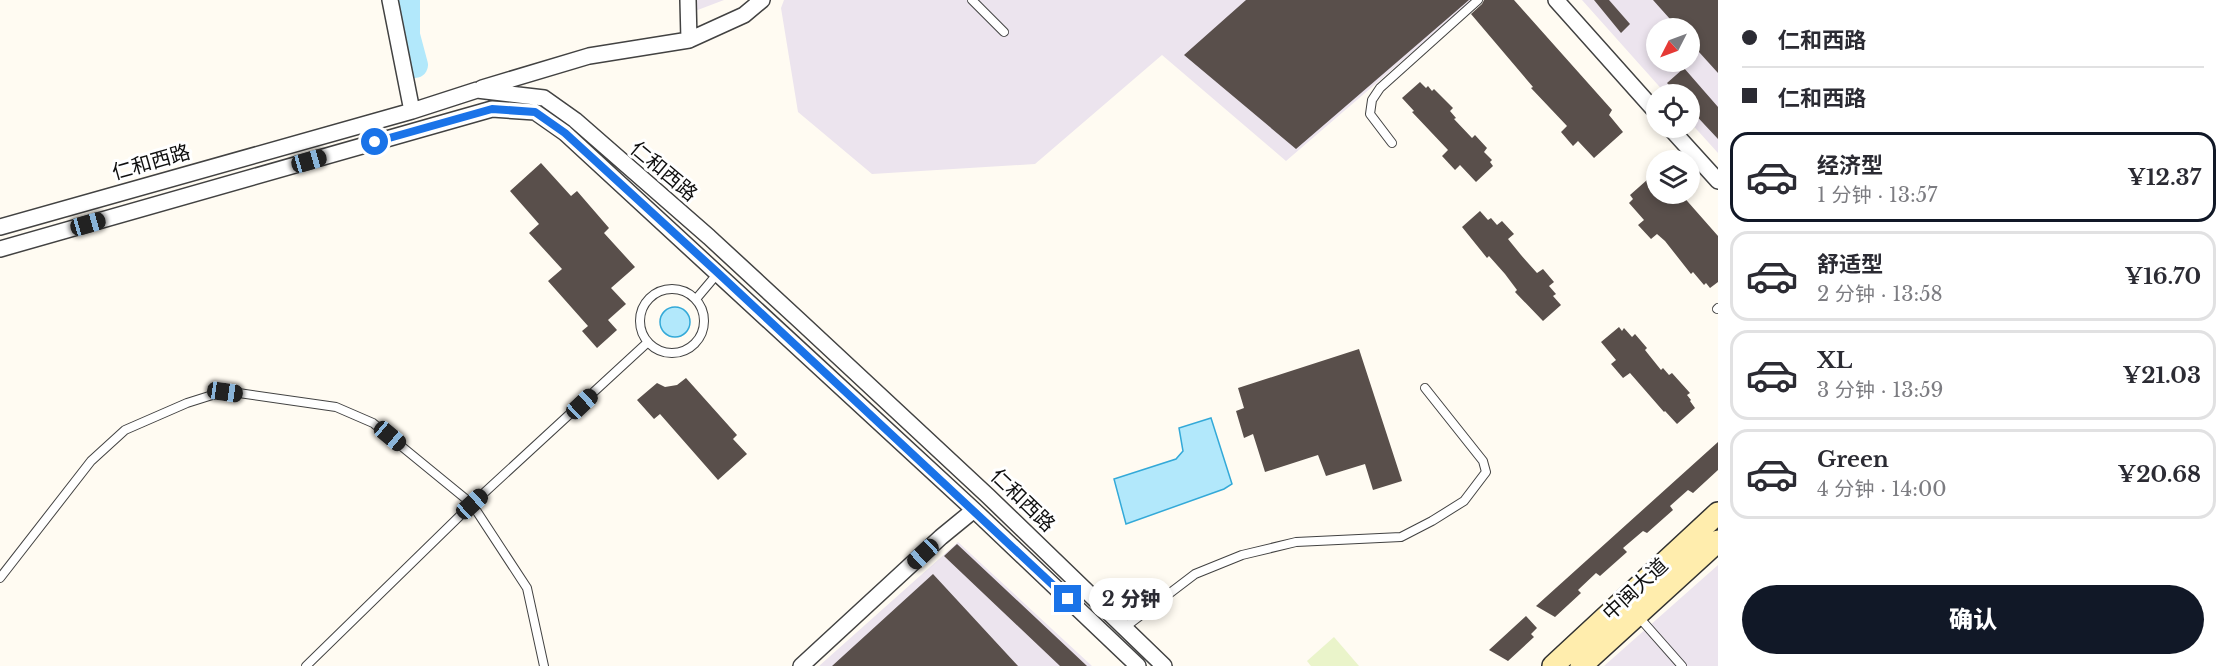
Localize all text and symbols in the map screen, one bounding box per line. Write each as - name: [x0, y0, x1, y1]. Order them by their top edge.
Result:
- north arrow: [1646, 18, 1700, 72]
- map controls: [1646, 18, 1700, 204]
- text: 仁和西路: [1778, 27, 1866, 54]
- button: locate: [1646, 84, 1700, 138]
- text: 仁和西路: [1778, 85, 1866, 112]
- route start: [361, 128, 388, 155]
- street label: 仁和西路: [626, 136, 702, 206]
- street label: 仁和西路: [109, 139, 193, 185]
- car: [289, 147, 329, 175]
- button: layers: [1646, 150, 1700, 204]
- icon: car: [1745, 150, 1799, 204]
- text: 经济型: [1817, 152, 1883, 179]
- text: ¥12.37: [2127, 164, 2201, 191]
- text: 1 分钟 · 13:57: [1817, 183, 1937, 207]
- car: [68, 210, 108, 238]
- icon: car: [1745, 249, 1799, 303]
- text: 舒适型: [1817, 251, 1883, 278]
- text: ¥16.70: [2124, 263, 2201, 290]
- text: 2 分钟 · 13:58: [1817, 282, 1943, 306]
- text: XL: [1817, 347, 1852, 374]
- icon: car: [1745, 348, 1799, 402]
- text: ¥21.03: [2122, 362, 2201, 389]
- text: 3 分钟 · 13:59: [1817, 378, 1943, 402]
- car: [206, 381, 244, 403]
- car: [563, 385, 601, 423]
- car: [370, 418, 410, 454]
- text: Green: [1817, 446, 1889, 473]
- icon: car: [1745, 447, 1799, 501]
- text: ¥20.68: [2118, 461, 2201, 488]
- street label: 仁和西路: [986, 464, 1060, 536]
- text: 4 分钟 · 14:00: [1817, 477, 1947, 501]
- car: [453, 485, 491, 523]
- car: [904, 535, 942, 573]
- street label: 中闽大道: [1598, 553, 1672, 625]
- callout: 2 分钟: [1089, 578, 1173, 620]
- route end: [1054, 585, 1081, 612]
- button: 确认: [1742, 585, 2204, 654]
- text: 2 分钟: [1102, 587, 1160, 611]

